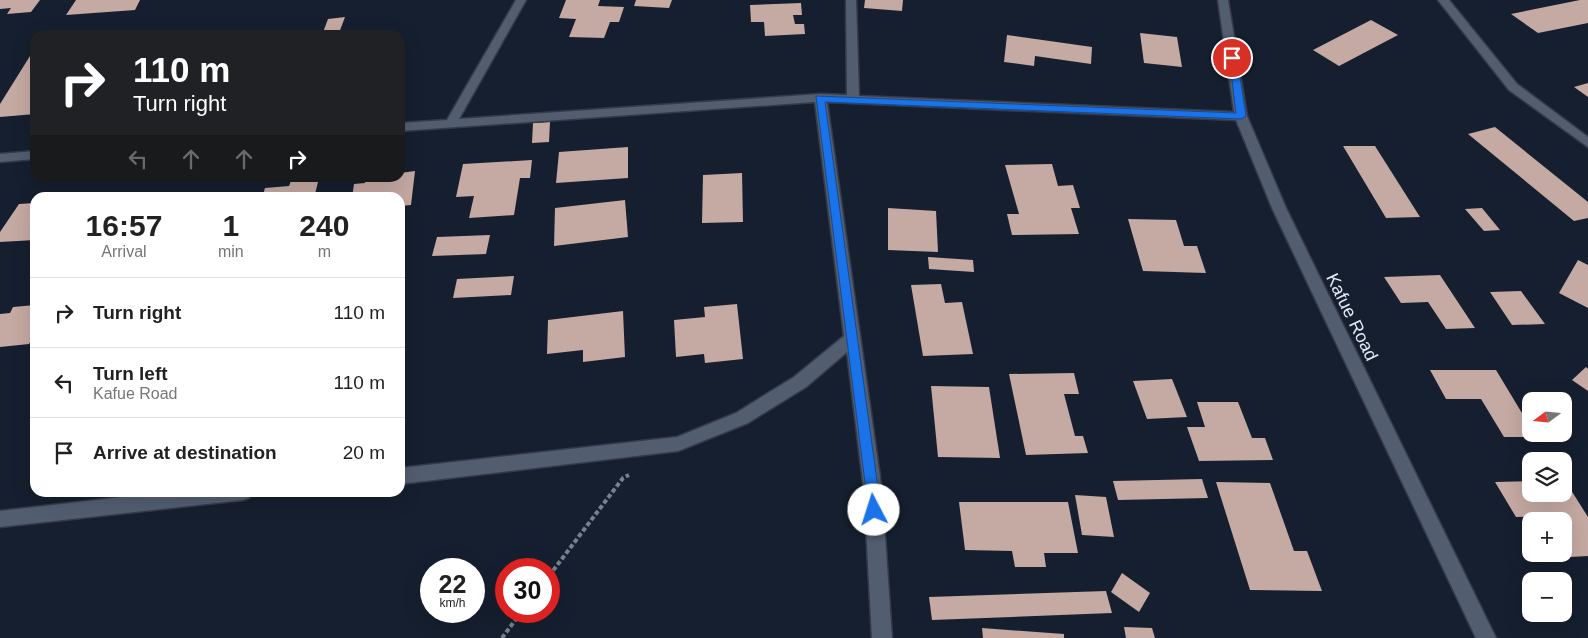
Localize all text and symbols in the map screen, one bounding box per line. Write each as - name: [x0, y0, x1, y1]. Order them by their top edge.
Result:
- pin: [1211, 37, 1253, 79]
- icon: arrive: [1218, 44, 1246, 72]
- icon: right: [50, 50, 115, 115]
- text: 110 m: [133, 50, 230, 89]
- text: Turn right: [133, 91, 226, 116]
- icon: left: [124, 145, 152, 173]
- icon: ahead: [177, 145, 205, 173]
- icon: ahead: [230, 145, 258, 173]
- icon: right: [283, 145, 311, 173]
- text: 16:57: [86, 209, 162, 242]
- text: 1: [222, 209, 239, 242]
- text: 240: [299, 209, 349, 242]
- text: Arrival: [101, 243, 147, 260]
- text: min: [218, 243, 244, 260]
- text: m: [318, 243, 331, 260]
- street label: Kafue Road: [1322, 270, 1382, 364]
- icon: right: [50, 299, 78, 327]
- text: Turn right: [93, 302, 181, 323]
- text: 110 m: [334, 302, 385, 323]
- text: Turn left: [93, 363, 168, 384]
- icon: left: [50, 369, 78, 397]
- text: 110 m: [334, 372, 385, 393]
- text: Kafue Road: [93, 385, 178, 402]
- north arrow: [1522, 392, 1572, 442]
- map controls: [1522, 392, 1572, 622]
- icon: arrive: [50, 439, 78, 467]
- text: Arrive at destination: [93, 442, 277, 463]
- text: 20 m: [343, 442, 385, 463]
- button: layers: [1522, 452, 1572, 502]
- position arrow: [847, 483, 899, 535]
- button: +: [1522, 512, 1572, 562]
- speed limit sign: 30: [495, 558, 560, 623]
- text: 22: [439, 570, 466, 598]
- button: −: [1522, 572, 1572, 622]
- text: km/h: [439, 596, 466, 610]

